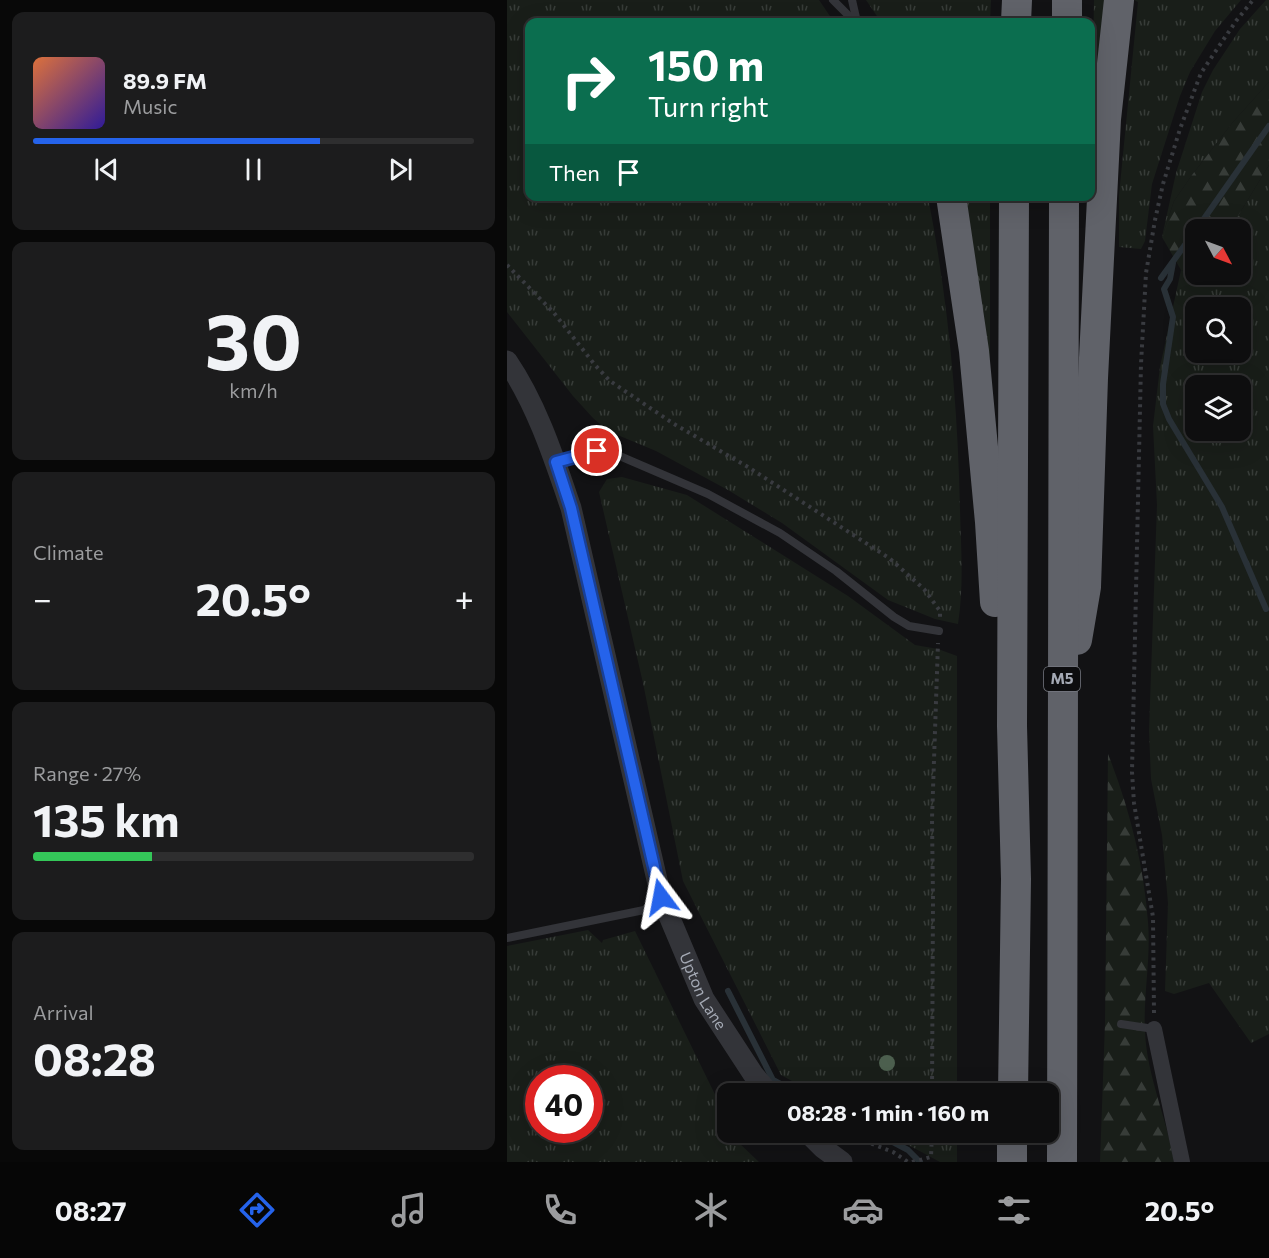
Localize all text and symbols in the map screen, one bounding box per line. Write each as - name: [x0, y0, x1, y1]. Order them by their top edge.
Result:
- text: 150 m: [648, 38, 764, 90]
- icon: right: [549, 42, 627, 120]
- text: 89.9 FM: [123, 67, 207, 94]
- text: Turn right: [648, 90, 768, 123]
- text: Music: [123, 94, 177, 118]
- icon: previous: [90, 153, 123, 186]
- icon: pause: [237, 153, 270, 186]
- icon: next: [384, 153, 417, 186]
- icon: arrive: [612, 156, 645, 189]
- text: Then: [549, 159, 600, 186]
- north arrow: [1185, 219, 1251, 285]
- map controls: [1185, 219, 1251, 441]
- text: 30: [205, 291, 302, 386]
- button: search: [1185, 297, 1251, 363]
- button: layers: [1185, 375, 1251, 441]
- text: km/h: [229, 378, 278, 402]
- pin: [571, 425, 622, 476]
- icon: arrive: [580, 434, 613, 467]
- text: Climate: [33, 540, 103, 564]
- text: 20.5°: [195, 570, 311, 625]
- text: −: [33, 577, 52, 618]
- text: +: [455, 577, 474, 618]
- road number: M5: [1044, 667, 1080, 691]
- text: Range · 27%: [33, 761, 141, 785]
- text: 135 km: [33, 791, 180, 846]
- position arrow: [629, 865, 693, 929]
- street label: Upton Lane: [676, 949, 731, 1033]
- text: Arrival: [33, 1000, 94, 1024]
- text: 08:28: [33, 1030, 156, 1085]
- speed limit sign: 40: [525, 1065, 603, 1143]
- text: 08:28 · 1 min · 160 m: [787, 1099, 989, 1126]
- icon: directions: [236, 1189, 278, 1231]
- icon: music: [388, 1189, 430, 1231]
- icon: phone: [539, 1189, 581, 1231]
- icon: climate: [690, 1189, 732, 1231]
- icon: car: [842, 1189, 884, 1231]
- icon: filters: [993, 1189, 1035, 1231]
- text: 08:27: [55, 1194, 127, 1227]
- text: 20.5°: [1145, 1194, 1214, 1227]

